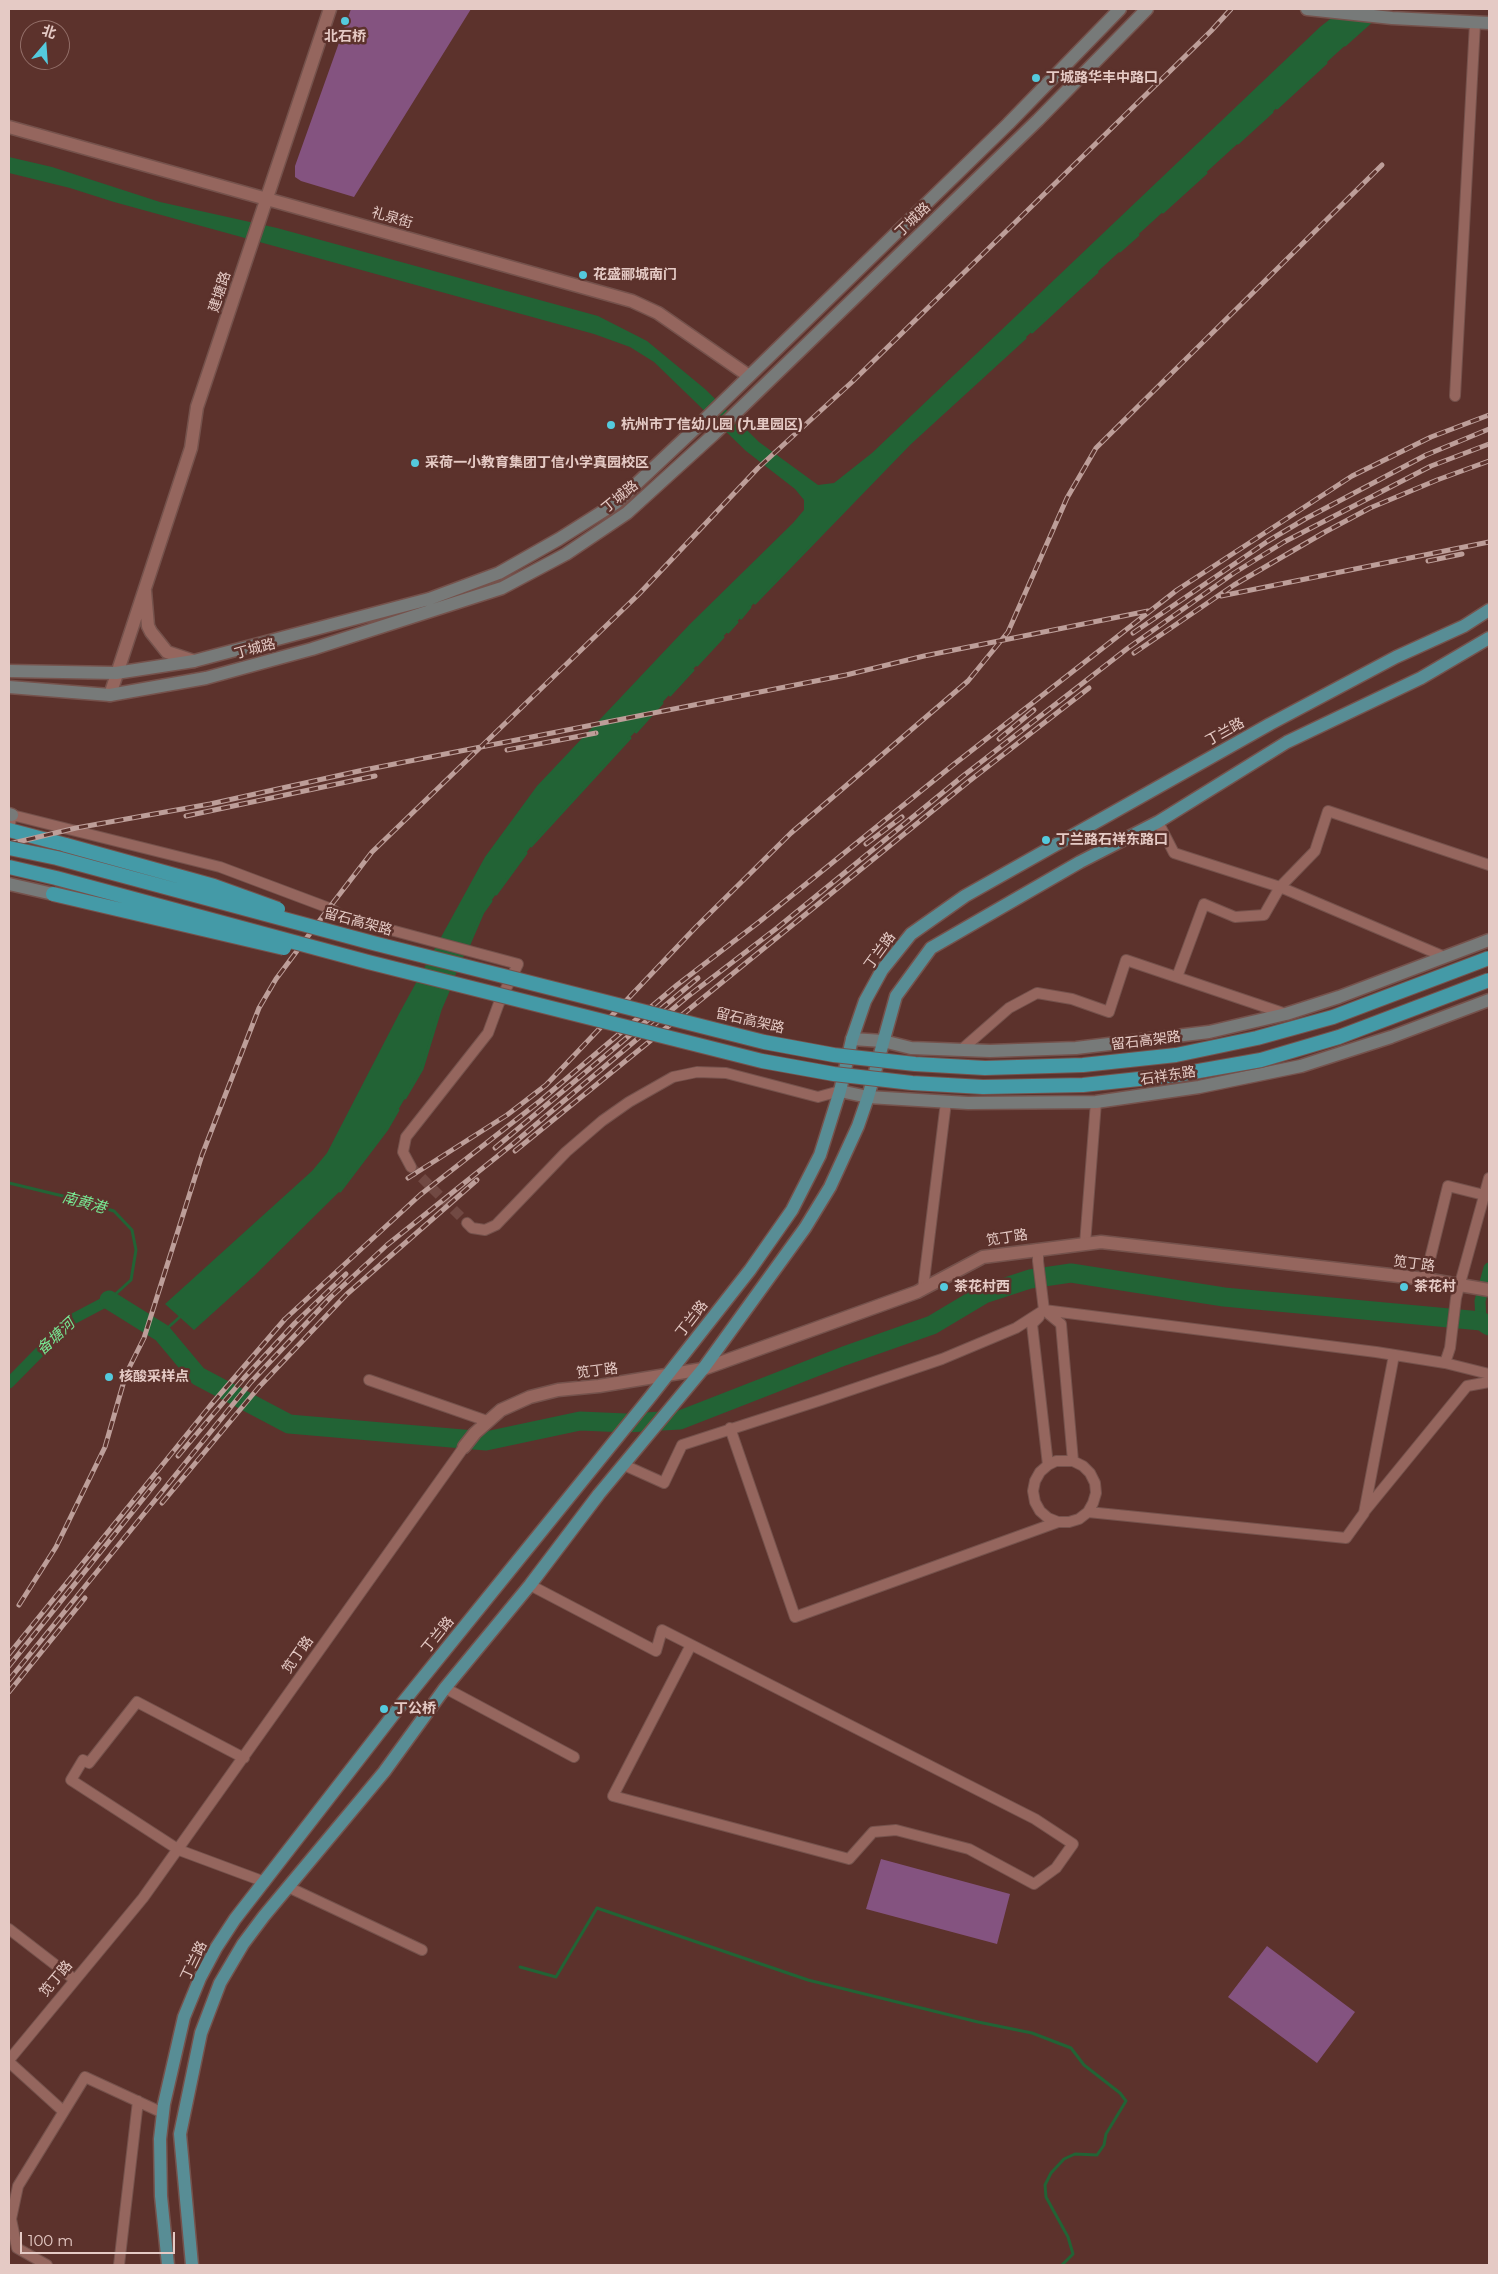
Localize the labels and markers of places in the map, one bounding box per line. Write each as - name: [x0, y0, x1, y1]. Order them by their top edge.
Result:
- marker: 北石桥: [339, 15, 351, 27]
- place label: 北石桥: [324, 29, 366, 45]
- place label: 丁城路华丰中路口: [1046, 70, 1158, 86]
- marker: 丁城路华丰中路口: [1030, 72, 1042, 84]
- place label: 花盛郦城南门: [593, 267, 677, 283]
- marker: 花盛郦城南门: [577, 269, 589, 281]
- place label: 杭州市丁信幼儿园 (九里园区): [621, 417, 803, 433]
- marker: 杭州市丁信幼儿园 (九里园区): [605, 419, 617, 431]
- place label: 采荷一小教育集团丁信小学真园校区: [425, 455, 649, 471]
- marker: 采荷一小教育集团丁信小学真园校区: [409, 457, 421, 469]
- place label: 丁兰路石祥东路口: [1056, 832, 1168, 848]
- marker: 丁兰路石祥东路口: [1040, 834, 1052, 846]
- place label: 茶花村西: [954, 1279, 1010, 1295]
- place label: 茶花村: [1414, 1279, 1456, 1295]
- marker: 茶花村西: [938, 1281, 950, 1293]
- marker: 茶花村: [1398, 1281, 1410, 1293]
- place label: 核酸采样点: [119, 1369, 189, 1385]
- marker: 核酸采样点: [103, 1371, 115, 1383]
- place label: 丁公桥: [394, 1701, 436, 1717]
- marker: 丁公桥: [378, 1703, 390, 1715]

